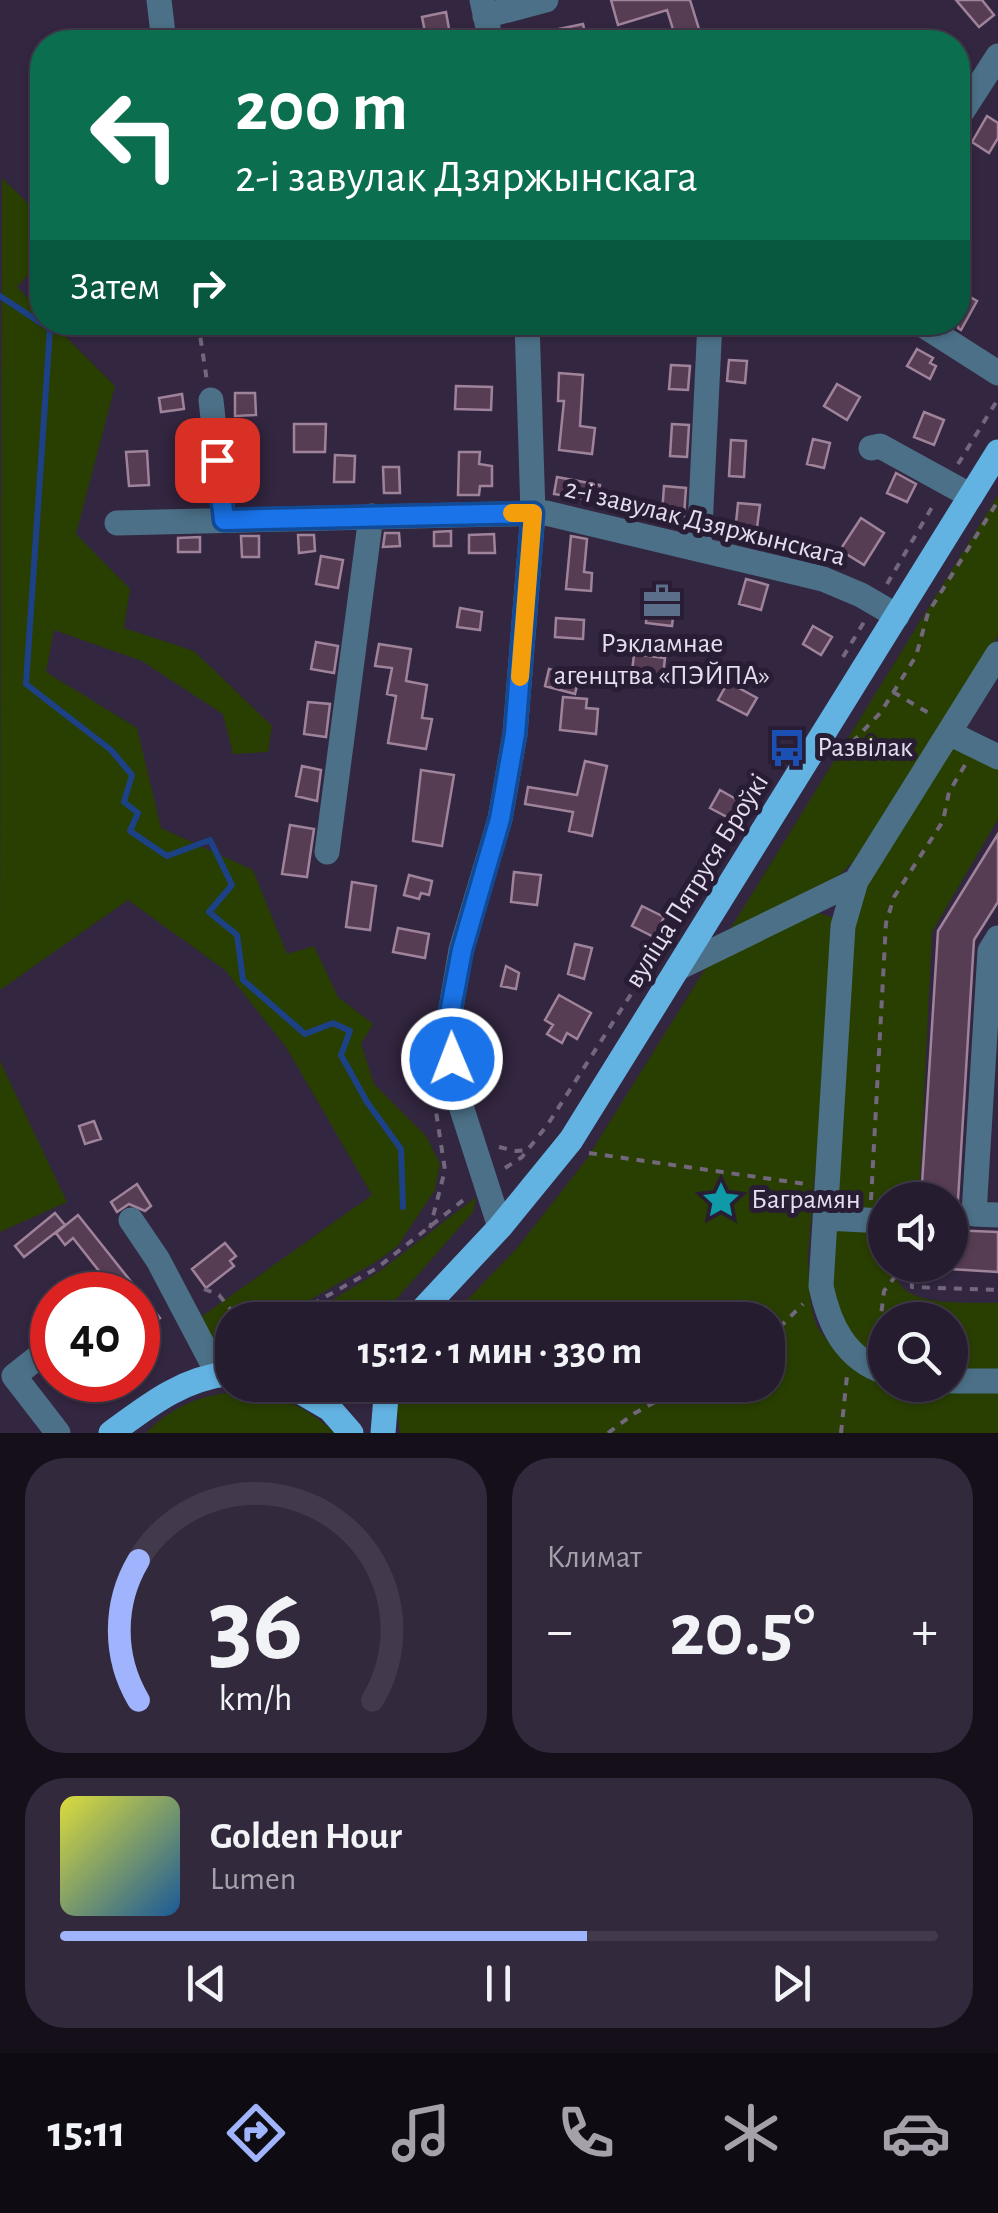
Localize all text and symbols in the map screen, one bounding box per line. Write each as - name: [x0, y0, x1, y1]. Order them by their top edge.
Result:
- icon: left: [70, 70, 200, 200]
- text: 200 m: [235, 73, 408, 143]
- text: 2-і завулак Дзяржынскага: [235, 155, 698, 200]
- icon: right: [180, 260, 235, 315]
- text: Затем: [70, 269, 160, 307]
- pin: [175, 418, 260, 503]
- icon: arrive: [190, 433, 245, 488]
- street label: 2-і завулак Дзяржынскага: [562, 475, 848, 571]
- office icon: Рэкламнае агенцтва «ПЭЙПА»: [641, 580, 683, 622]
- place label: Рэкламнае агенцтва «ПЭЙПА»: [554, 630, 770, 690]
- bus stop icon: Развілак: [766, 727, 808, 769]
- place label: Развілак: [817, 734, 913, 762]
- street label: вуліца Пятруся Броўкі: [620, 769, 774, 993]
- position arrow: [400, 1007, 504, 1111]
- place icon: Баграмян: [700, 1179, 742, 1221]
- map controls: [868, 1182, 968, 1402]
- button: sound: [868, 1182, 968, 1282]
- place label: Баграмян: [751, 1186, 861, 1214]
- speed limit sign: 40: [30, 1272, 160, 1402]
- button: search: [868, 1302, 968, 1402]
- text: 15:12 · 1 мин · 330 m: [358, 1333, 642, 1371]
- text: Климат: [547, 1541, 642, 1573]
- text: 36: [208, 1575, 303, 1679]
- text: 20.5°: [669, 1594, 815, 1669]
- text: −: [547, 1604, 573, 1659]
- text: +: [912, 1604, 938, 1659]
- text: km/h: [219, 1681, 293, 1717]
- text: Golden Hour: [210, 1818, 402, 1856]
- text: Lumen: [210, 1863, 296, 1895]
- icon: previous: [179, 1956, 234, 2011]
- icon: pause: [471, 1956, 526, 2011]
- icon: next: [764, 1956, 819, 2011]
- icon: directions: [221, 2098, 291, 2168]
- icon: music: [386, 2098, 456, 2168]
- icon: phone: [551, 2098, 621, 2168]
- icon: climate: [716, 2098, 786, 2168]
- icon: car: [881, 2098, 951, 2168]
- text: 15:11: [47, 2110, 126, 2155]

